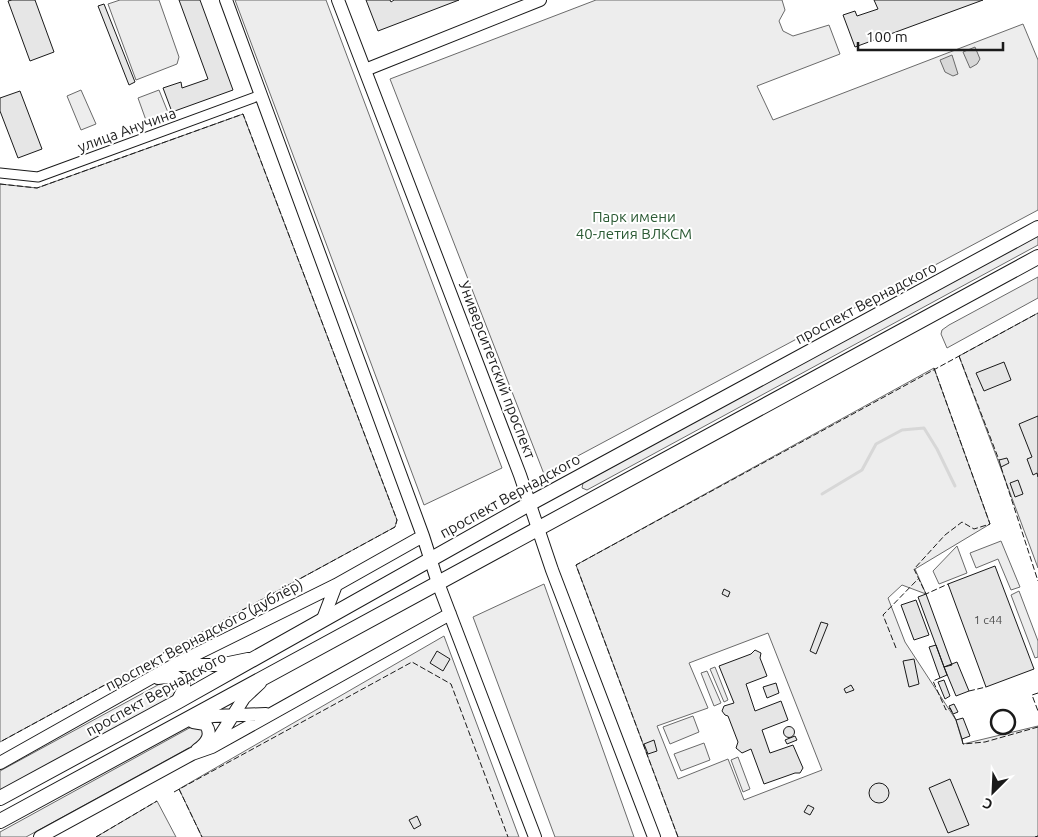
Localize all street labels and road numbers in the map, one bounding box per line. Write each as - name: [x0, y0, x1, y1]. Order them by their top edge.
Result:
- street label: улица Анучина: [75, 104, 178, 155]
- street label: проспект Вернадского: [792, 258, 939, 347]
- street label: Университетский проспект: [456, 279, 539, 461]
- street label: проспект Вернадского: [437, 450, 583, 541]
- street label: проспект Вернадского (дублёр): [102, 575, 306, 695]
- street label: проспект Вернадского: [83, 648, 229, 740]

